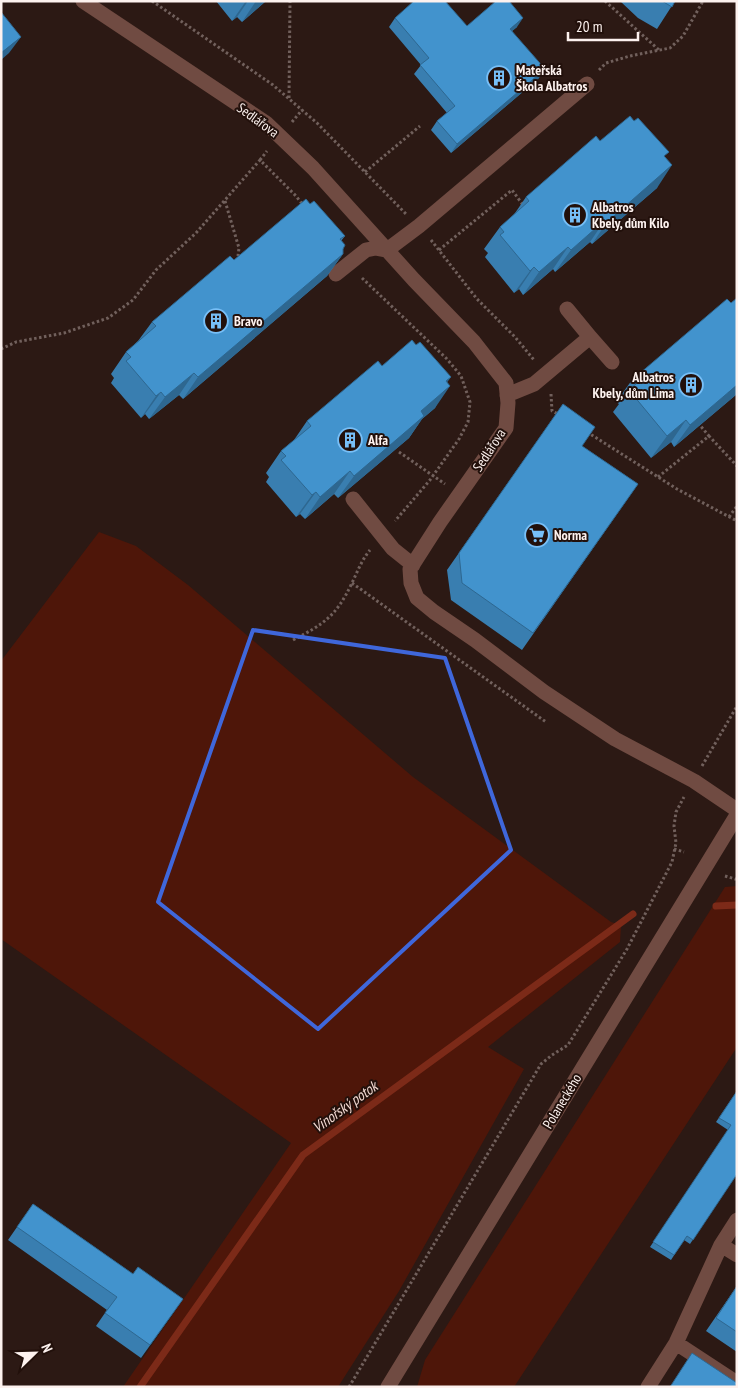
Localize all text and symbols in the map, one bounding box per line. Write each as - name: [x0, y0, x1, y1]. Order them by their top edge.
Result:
- scale bar: [568, 10, 638, 42]
- text: 20 m: [576, 17, 602, 36]
- place label: Mateřská Škola Albatros: [516, 61, 587, 95]
- building icon: Mateřská Škola Albatros: [486, 65, 512, 91]
- street label: Sedlářova: [234, 99, 282, 141]
- place label: Albatros Kbely, dům Kilo: [591, 198, 669, 232]
- building icon: Albatros Kbely, dům Kilo: [562, 202, 588, 228]
- building icon: Bravo: [203, 308, 229, 334]
- place label: Bravo: [234, 312, 262, 330]
- place label: Albatros Kbely, dům Lima: [593, 368, 674, 402]
- building icon: Albatros Kbely, dům Lima: [678, 372, 704, 398]
- street label: Sedlářova: [469, 425, 509, 475]
- building icon: Alfa: [337, 427, 363, 453]
- place label: Alfa: [367, 431, 388, 449]
- supermarket icon: Norma: [524, 522, 550, 548]
- place label: Norma: [554, 526, 587, 544]
- street label: Polaneckého: [539, 1070, 585, 1132]
- water label: Vinořský potok: [308, 1075, 383, 1137]
- north arrow: [10, 1328, 60, 1378]
- text: N: [37, 1341, 57, 1355]

